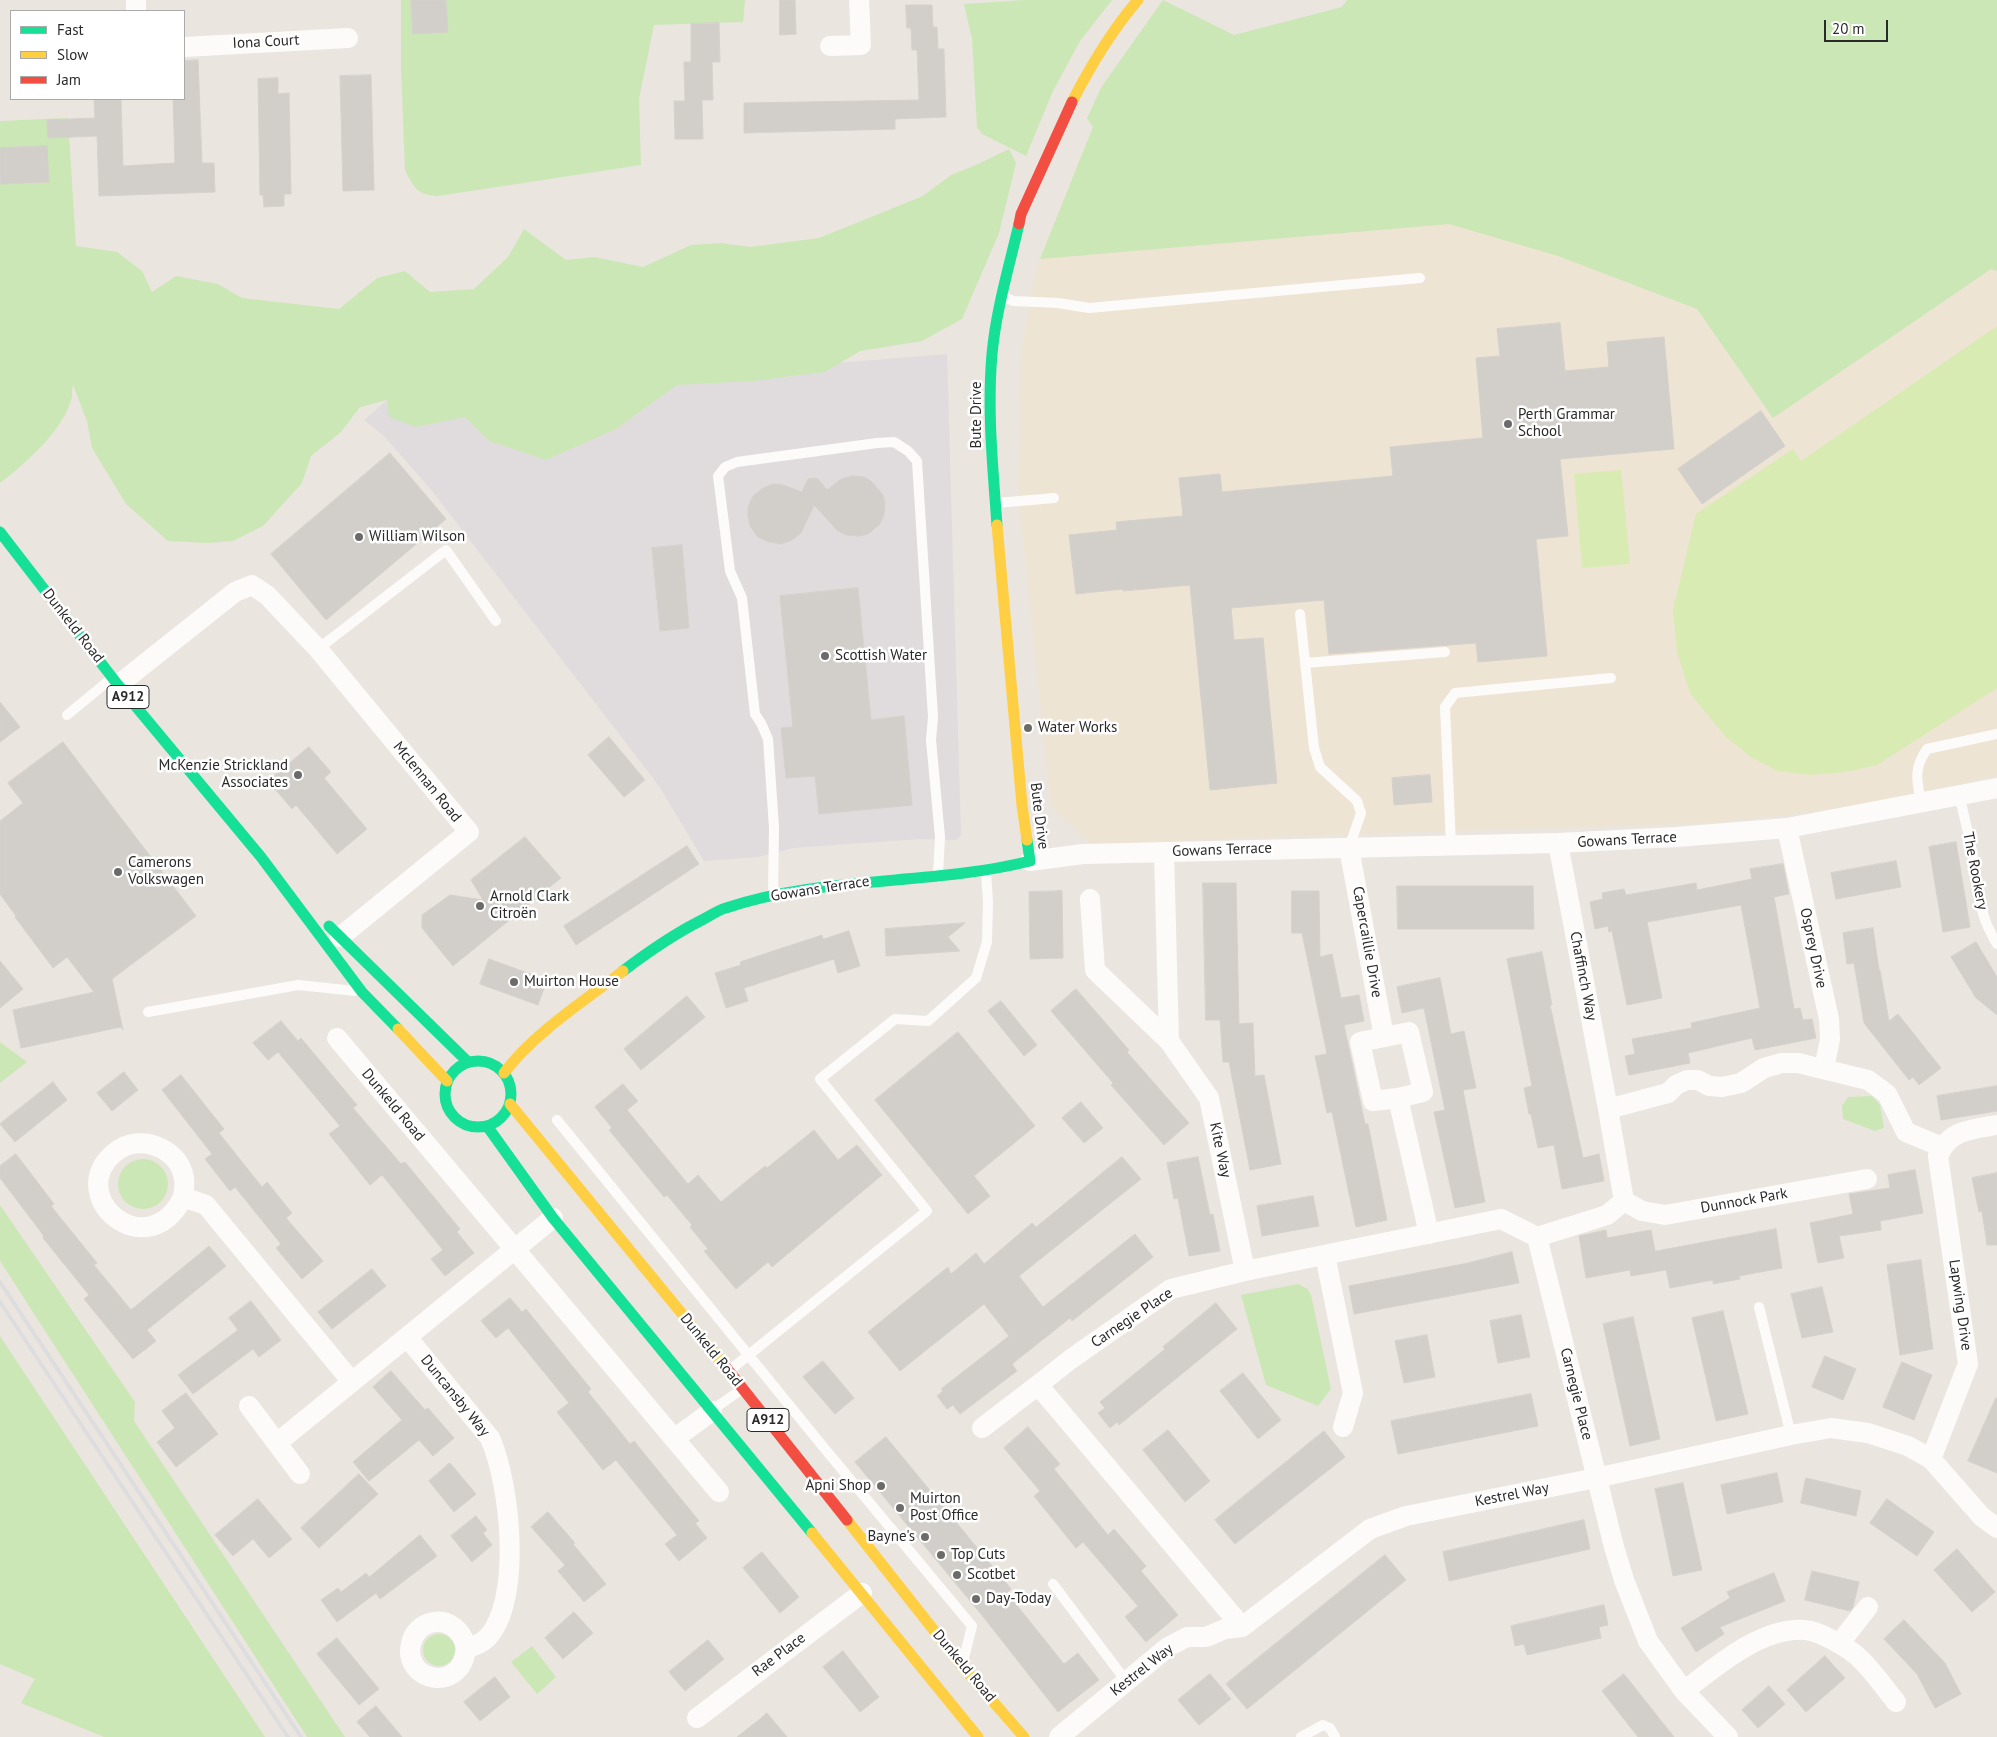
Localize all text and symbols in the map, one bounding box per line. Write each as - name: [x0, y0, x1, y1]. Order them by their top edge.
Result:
- legend: [10, 10, 185, 100]
- scale bar: [1827, 10, 1891, 42]
- text: 20 m: [1832, 19, 1865, 38]
- text: Fast: [57, 20, 84, 39]
- street label: Iona Court: [232, 31, 300, 53]
- text: Slow: [57, 45, 88, 64]
- text: Jam: [57, 70, 81, 89]
- street label: Bute Drive: [968, 381, 986, 449]
- place label: Perth Grammar School: [1518, 406, 1615, 441]
- marker: Perth Grammar School: [1502, 418, 1514, 430]
- place label: William Wilson: [369, 528, 465, 546]
- marker: William Wilson: [353, 531, 365, 543]
- street label: Dunkeld Road: [39, 585, 107, 667]
- place label: Scottish Water: [835, 647, 927, 665]
- marker: Scottish Water: [819, 650, 831, 662]
- road number: A912: [107, 686, 149, 709]
- place label: Water Works: [1038, 719, 1117, 737]
- marker: Water Works: [1022, 722, 1034, 734]
- street label: Mclennan Road: [389, 738, 465, 826]
- place label: McKenzie Strickland Associates: [159, 757, 288, 792]
- marker: McKenzie Strickland Associates: [292, 769, 304, 781]
- street label: Bute Drive: [1026, 782, 1052, 850]
- street label: Gowans Terrace: [1577, 828, 1677, 852]
- street label: The Rookery: [1959, 830, 1991, 912]
- street label: Gowans Terrace: [1172, 839, 1272, 861]
- place label: Camerons Volkswagen: [128, 854, 204, 889]
- marker: Camerons Volkswagen: [112, 866, 124, 878]
- street label: Gowans Terrace: [769, 872, 871, 906]
- street label: Capercaillie Drive: [1348, 885, 1386, 999]
- place label: Arnold Clark Citroën: [490, 888, 569, 923]
- marker: Arnold Clark Citroën: [474, 900, 486, 912]
- street label: Osprey Drive: [1796, 906, 1830, 990]
- street label: Chaffinch Way: [1566, 930, 1600, 1022]
- place label: Muirton House: [524, 973, 619, 991]
- marker: Muirton House: [508, 976, 520, 988]
- street label: Dunkeld Road: [358, 1065, 428, 1145]
- street label: Kite Way: [1205, 1121, 1235, 1179]
- street label: Dunnock Park: [1699, 1185, 1789, 1217]
- street label: Lapwing Drive: [1945, 1258, 1975, 1352]
- street label: Carnegie Place: [1088, 1284, 1176, 1352]
- street label: Dunkeld Road: [676, 1310, 746, 1390]
- street label: Carnegie Place: [1556, 1346, 1596, 1442]
- street label: Duncansby Way: [417, 1351, 493, 1441]
- road number: A912: [747, 1408, 789, 1432]
- place label: Apni Shop: [806, 1477, 871, 1495]
- street label: Kestrel Way: [1474, 1479, 1550, 1511]
- marker: Apni Shop: [875, 1480, 887, 1492]
- place label: Muirton Post Office: [910, 1490, 978, 1525]
- marker: Muirton Post Office: [894, 1502, 906, 1514]
- place label: Bayne's: [868, 1528, 915, 1546]
- marker: Bayne's: [919, 1531, 931, 1543]
- place label: Top Cuts: [951, 1546, 1005, 1564]
- marker: Top Cuts: [935, 1549, 947, 1561]
- place label: Scotbet: [967, 1566, 1015, 1584]
- marker: Scotbet: [951, 1569, 963, 1581]
- place label: Day-Today: [986, 1590, 1051, 1608]
- marker: Day-Today: [970, 1593, 982, 1605]
- street label: Dunkeld Road: [929, 1626, 999, 1706]
- street label: Rae Place: [749, 1629, 809, 1681]
- street label: Kestrel Way: [1107, 1640, 1177, 1700]

